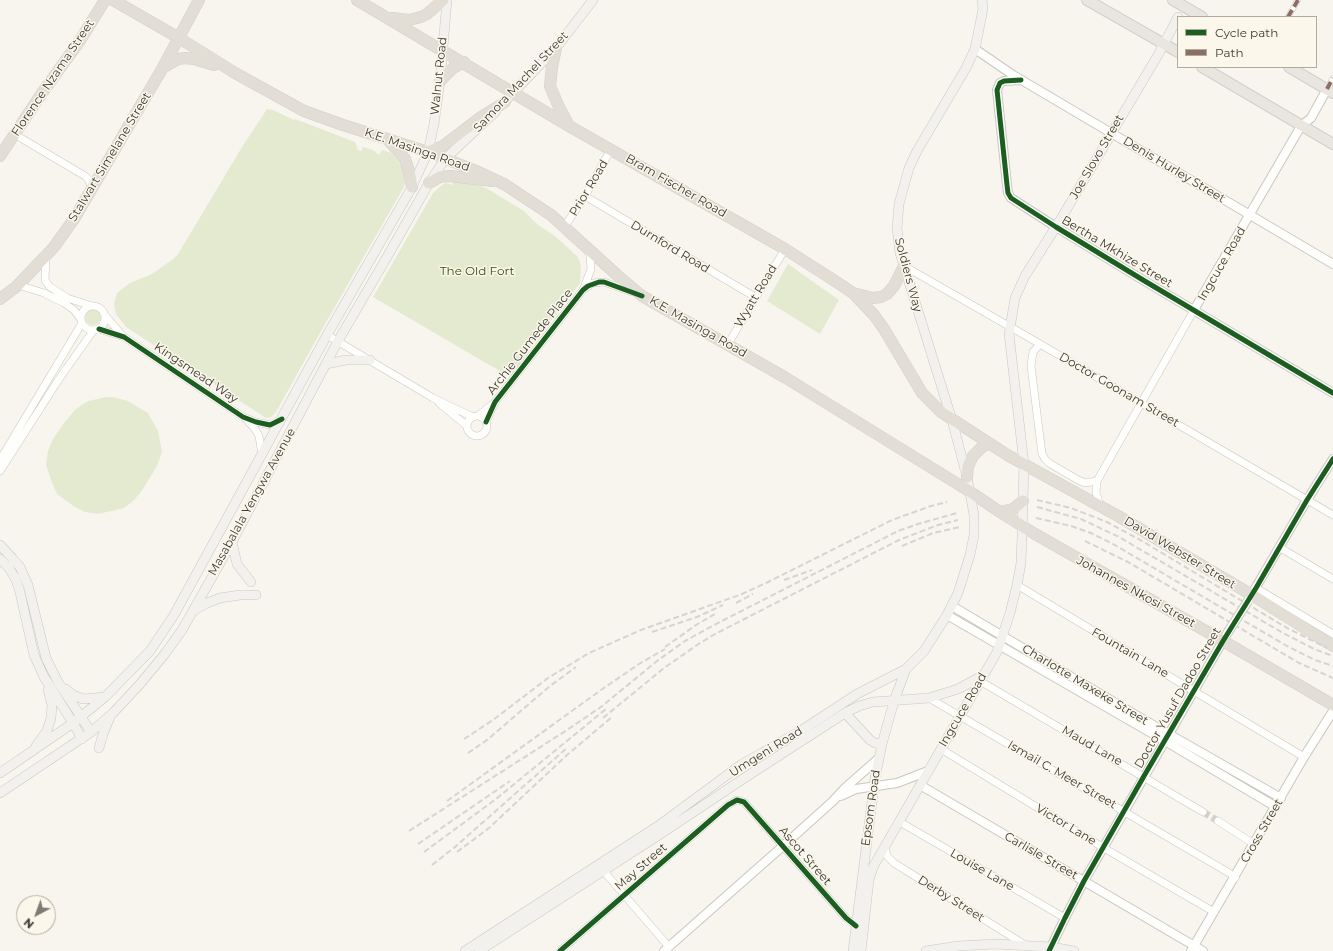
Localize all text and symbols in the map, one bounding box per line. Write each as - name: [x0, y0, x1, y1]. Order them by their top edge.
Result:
- legend: [1177, 16, 1317, 68]
- street label: Florence Nzama Street: [9, 17, 97, 139]
- text: Cycle path: [1215, 25, 1278, 40]
- street label: Samora Machel Street: [471, 29, 571, 135]
- street label: Walnut Road: [428, 36, 450, 116]
- text: Path: [1215, 45, 1244, 60]
- street label: Stalwart Simelane Street: [66, 90, 154, 224]
- street label: Joe Slovo Street: [1067, 112, 1127, 202]
- street label: K.E. Masinga Road: [362, 125, 472, 175]
- street label: Denis Hurley Street: [1120, 134, 1228, 206]
- street label: Bram Fischer Road: [623, 151, 729, 221]
- street label: Prior Road: [567, 157, 611, 219]
- street label: Bertha Mkhize Street: [1059, 213, 1175, 291]
- street label: Durnford Road: [628, 218, 712, 276]
- street label: Ingcuce Road: [1195, 224, 1249, 304]
- street label: Soldiers Way: [891, 236, 925, 314]
- street label: Wyatt Road: [732, 262, 780, 330]
- park label: The Old Fort: [440, 264, 514, 278]
- street label: Archie Gumede Place: [484, 286, 576, 398]
- street label: K.E. Masinga Road: [647, 293, 749, 361]
- street label: Kingsmead Way: [151, 340, 241, 406]
- street label: Doctor Goonam Street: [1056, 350, 1182, 430]
- street label: Masabalala Yengwa Avenue: [205, 426, 299, 578]
- street label: David Webster Street: [1121, 514, 1239, 592]
- street label: Johannes Nkosi Street: [1074, 553, 1198, 631]
- street label: Fountain Lane: [1089, 625, 1171, 681]
- street label: Doctor Yusuf Dadoo Street: [1132, 625, 1224, 771]
- street label: Charlotte Maxeke Street: [1019, 642, 1151, 728]
- street label: Ingcuce Road: [936, 670, 990, 750]
- street label: Maud Lane: [1059, 723, 1125, 769]
- street label: Umgeni Road: [727, 724, 805, 780]
- street label: Ismail C. Meer Street: [1005, 738, 1119, 812]
- street label: Epsom Road: [859, 769, 883, 847]
- street label: Cross Street: [1238, 796, 1286, 866]
- street label: Victor Lane: [1033, 801, 1099, 849]
- street label: Ascot Street: [776, 824, 834, 888]
- street label: Carlisle Street: [1002, 829, 1080, 883]
- street label: May Street: [612, 840, 670, 894]
- street label: Louise Lane: [947, 846, 1017, 894]
- street label: Derby Street: [915, 873, 987, 925]
- north arrow: [16, 895, 56, 935]
- text: N: [21, 915, 37, 932]

